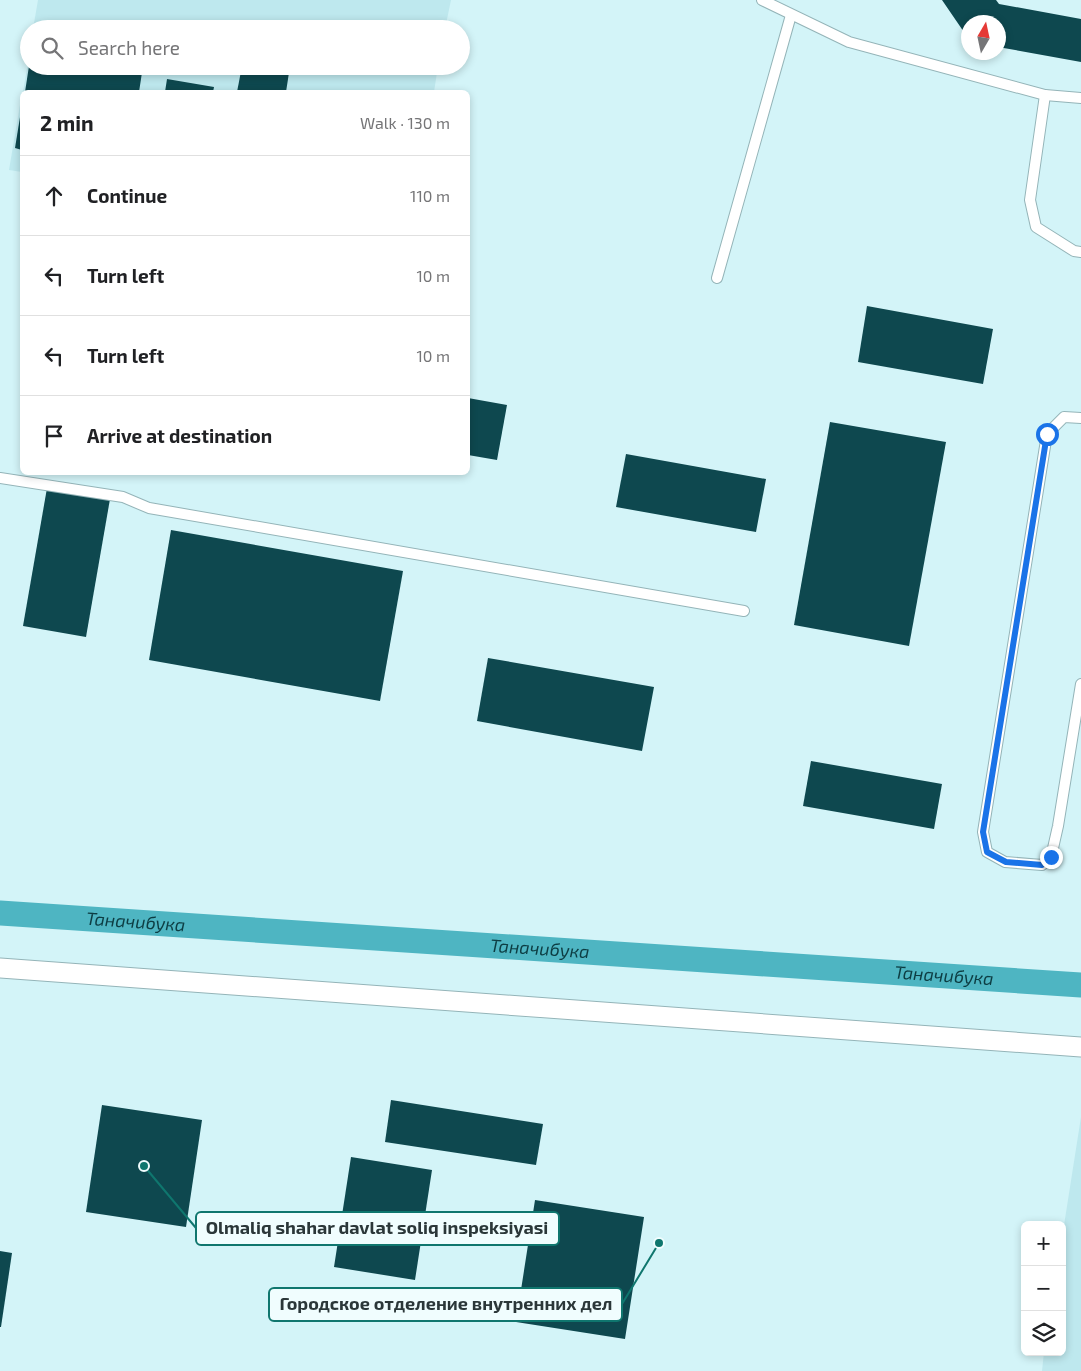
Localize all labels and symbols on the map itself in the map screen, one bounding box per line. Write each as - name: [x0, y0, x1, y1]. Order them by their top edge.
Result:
- north arrow: [961, 15, 1006, 60]
- route start: [1036, 423, 1059, 446]
- route end: [1040, 846, 1063, 869]
- water label: Таначибука: [85, 907, 186, 935]
- water label: Таначибука: [490, 934, 590, 962]
- water label: Таначибука: [894, 961, 994, 989]
- callout: Olmaliq shahar davlat soliq inspeksiyasi: [196, 1212, 559, 1245]
- text: Olmaliq shahar davlat soliq inspeksiyasi: [206, 1216, 548, 1238]
- callout: Городское отделение внутренних дел: [269, 1288, 622, 1321]
- text: Городское отделение внутренних дел: [279, 1292, 613, 1314]

